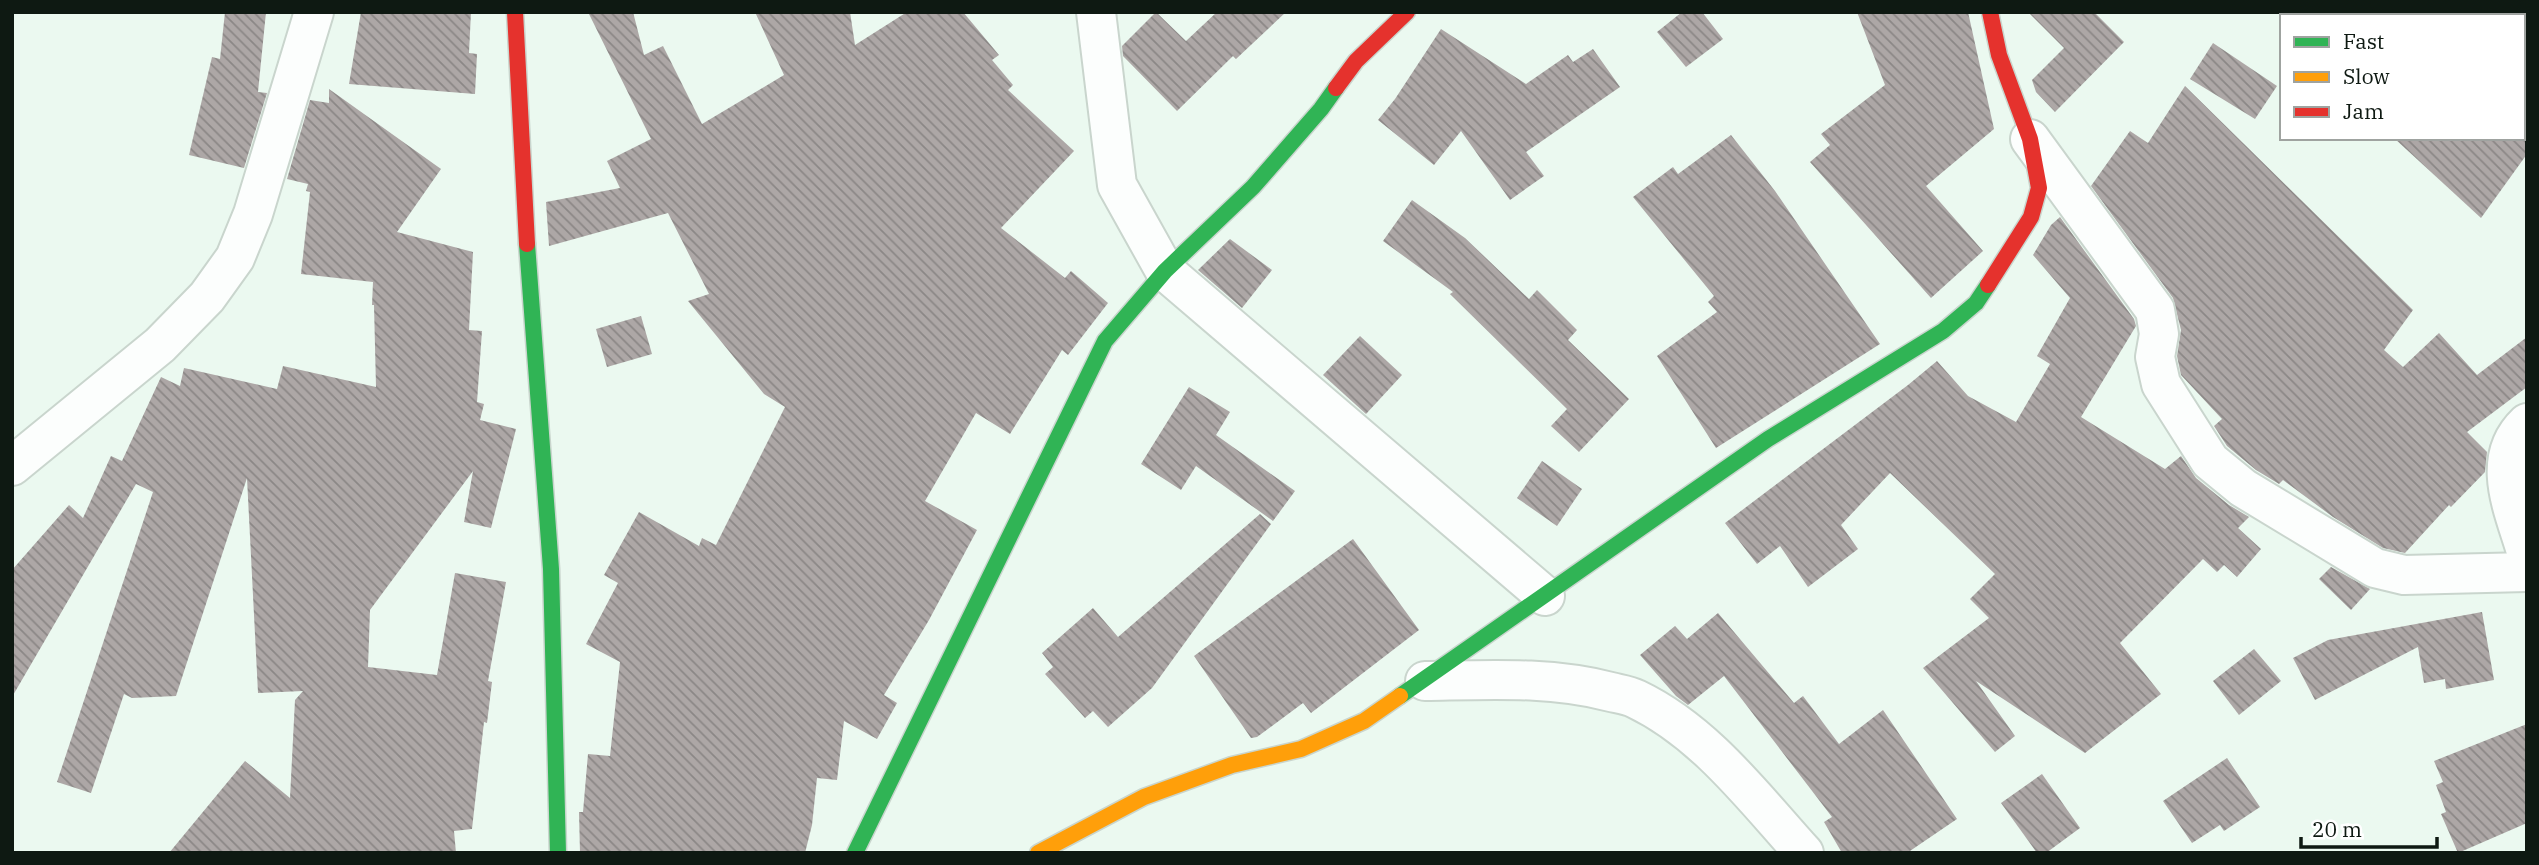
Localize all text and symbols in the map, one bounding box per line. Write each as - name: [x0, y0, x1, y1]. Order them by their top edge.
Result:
- legend: [2280, 14, 2525, 140]
- text: Fast: [2343, 27, 2384, 55]
- text: Slow: [2343, 62, 2390, 90]
- text: Jam: [2343, 97, 2384, 125]
- scale bar: [2301, 806, 2438, 850]
- text: 20 m: [2312, 815, 2362, 843]

